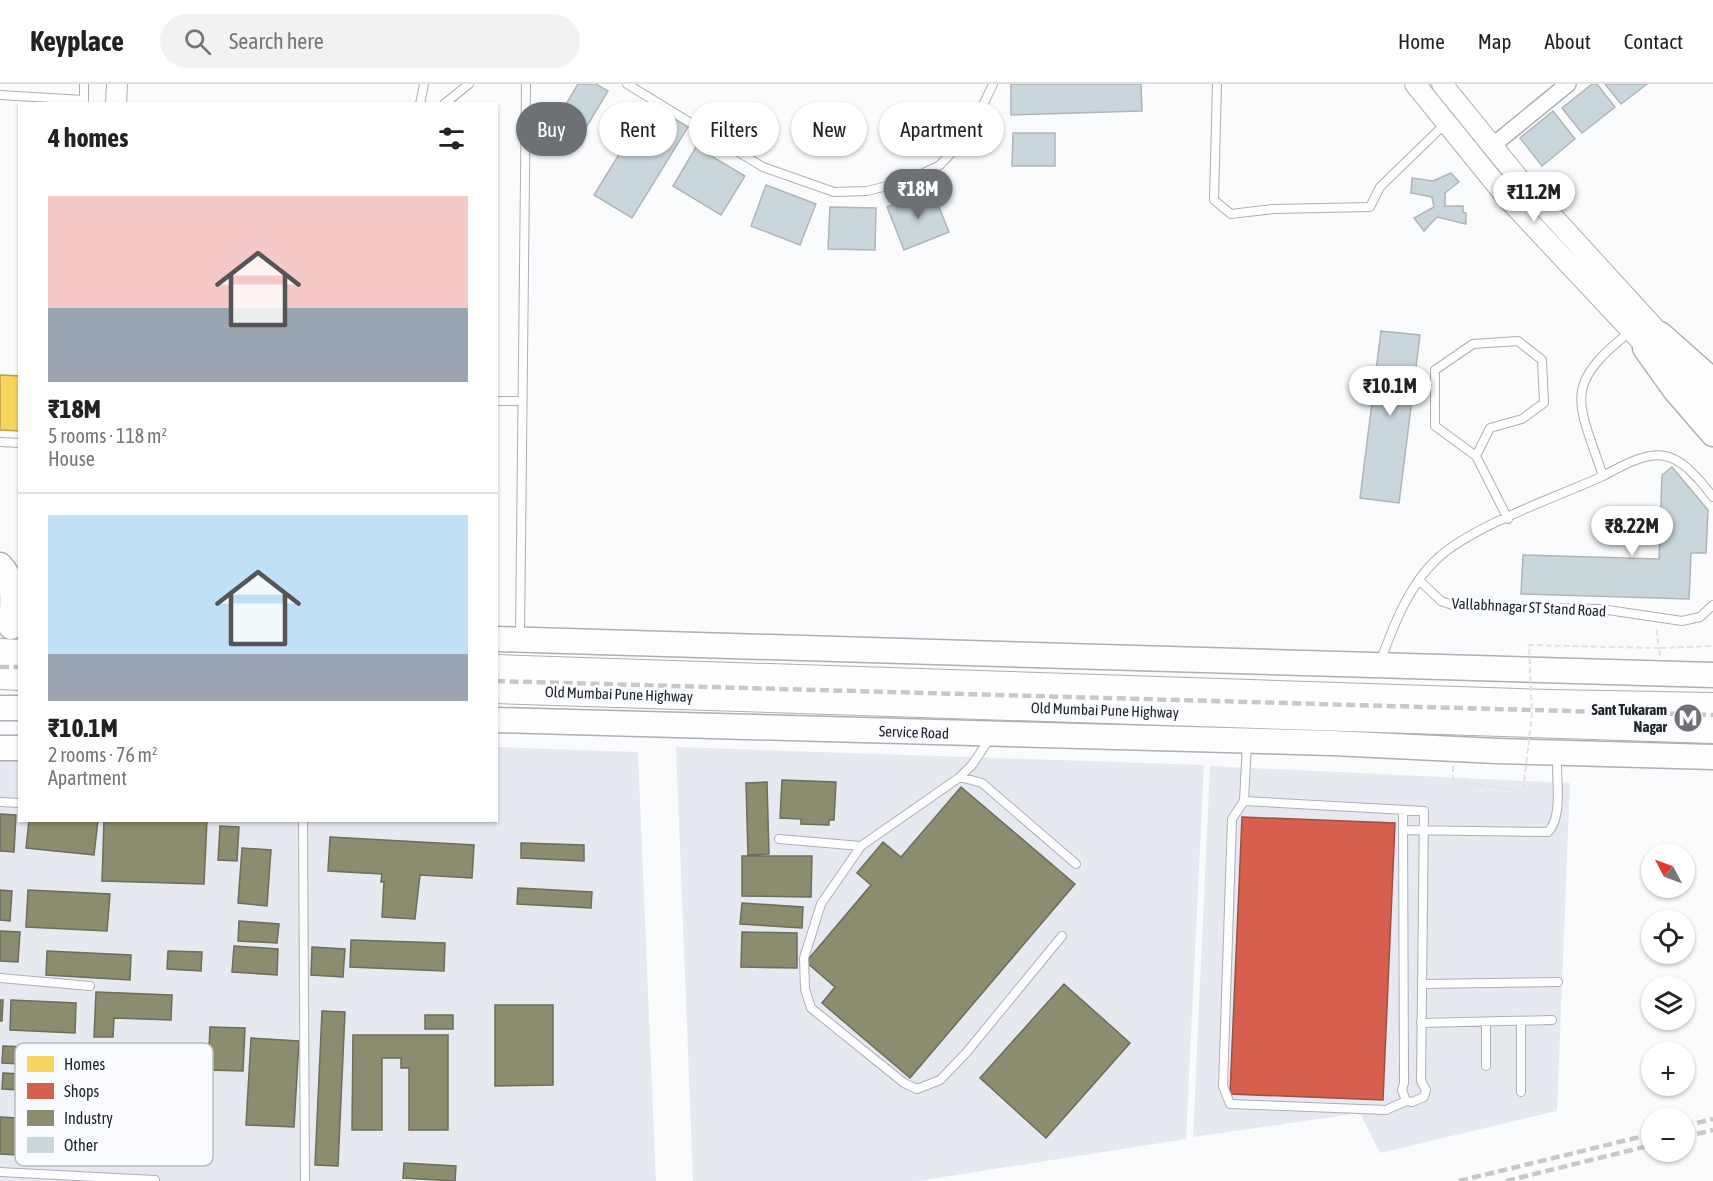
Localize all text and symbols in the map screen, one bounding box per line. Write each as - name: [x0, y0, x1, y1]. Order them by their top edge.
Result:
- search box: [160, 14, 580, 68]
- text: Keyplace: [30, 25, 124, 57]
- icon: search: [181, 25, 214, 58]
- text: Search here: [229, 28, 324, 54]
- text: Home: [1398, 29, 1445, 53]
- text: Map: [1478, 29, 1512, 53]
- text: About: [1545, 29, 1591, 53]
- text: Contact: [1624, 29, 1683, 53]
- chip: Buy: [516, 102, 587, 156]
- chip: Rent: [599, 102, 677, 156]
- chip: Filters: [689, 102, 779, 156]
- chip: New: [791, 102, 867, 156]
- chip: Apartment: [879, 102, 1004, 156]
- icon: filters: [435, 122, 468, 155]
- text: 4 homes: [48, 123, 128, 153]
- pin: ₹18M: [882, 169, 954, 220]
- pin: ₹11.2M: [1485, 172, 1583, 223]
- text: ₹18M: [898, 177, 938, 200]
- text: ₹11.2M: [1507, 180, 1561, 203]
- icon: home: [204, 235, 312, 343]
- pin: ₹10.1M: [1341, 366, 1439, 417]
- text: ₹10.1M: [1363, 374, 1417, 397]
- text: ₹18M: [48, 394, 101, 424]
- text: 5 rooms · 118 m²: [48, 424, 167, 447]
- text: House: [48, 447, 95, 470]
- pin: ₹8.22M: [1583, 506, 1681, 557]
- text: ₹8.22M: [1605, 514, 1659, 537]
- icon: home: [204, 554, 312, 662]
- street label: Vallabhnagar ST Stand Road: [1451, 594, 1607, 620]
- street label: Old Mumbai Pune Highway: [545, 683, 693, 705]
- street label: Old Mumbai Pune Highway: [1031, 699, 1179, 721]
- place label: Sant Tukaram Nagar: [1592, 701, 1668, 735]
- metro station icon: Sant Tukaram Nagar: [1672, 702, 1704, 734]
- text: ₹10.1M: [48, 713, 118, 743]
- street label: Service Road: [879, 722, 949, 742]
- text: 2 rooms · 76 m²: [48, 743, 158, 766]
- text: Apartment: [48, 766, 127, 789]
- north arrow: [1641, 844, 1695, 898]
- map controls: [1641, 844, 1695, 1162]
- button: locate: [1641, 910, 1695, 964]
- button: layers: [1641, 976, 1695, 1030]
- button: +: [1641, 1042, 1695, 1096]
- legend: [15, 1043, 213, 1166]
- text: Homes: [64, 1055, 106, 1073]
- text: Shops: [64, 1082, 100, 1101]
- button: −: [1641, 1108, 1695, 1162]
- text: Industry: [64, 1109, 113, 1128]
- text: Other: [64, 1136, 98, 1154]

